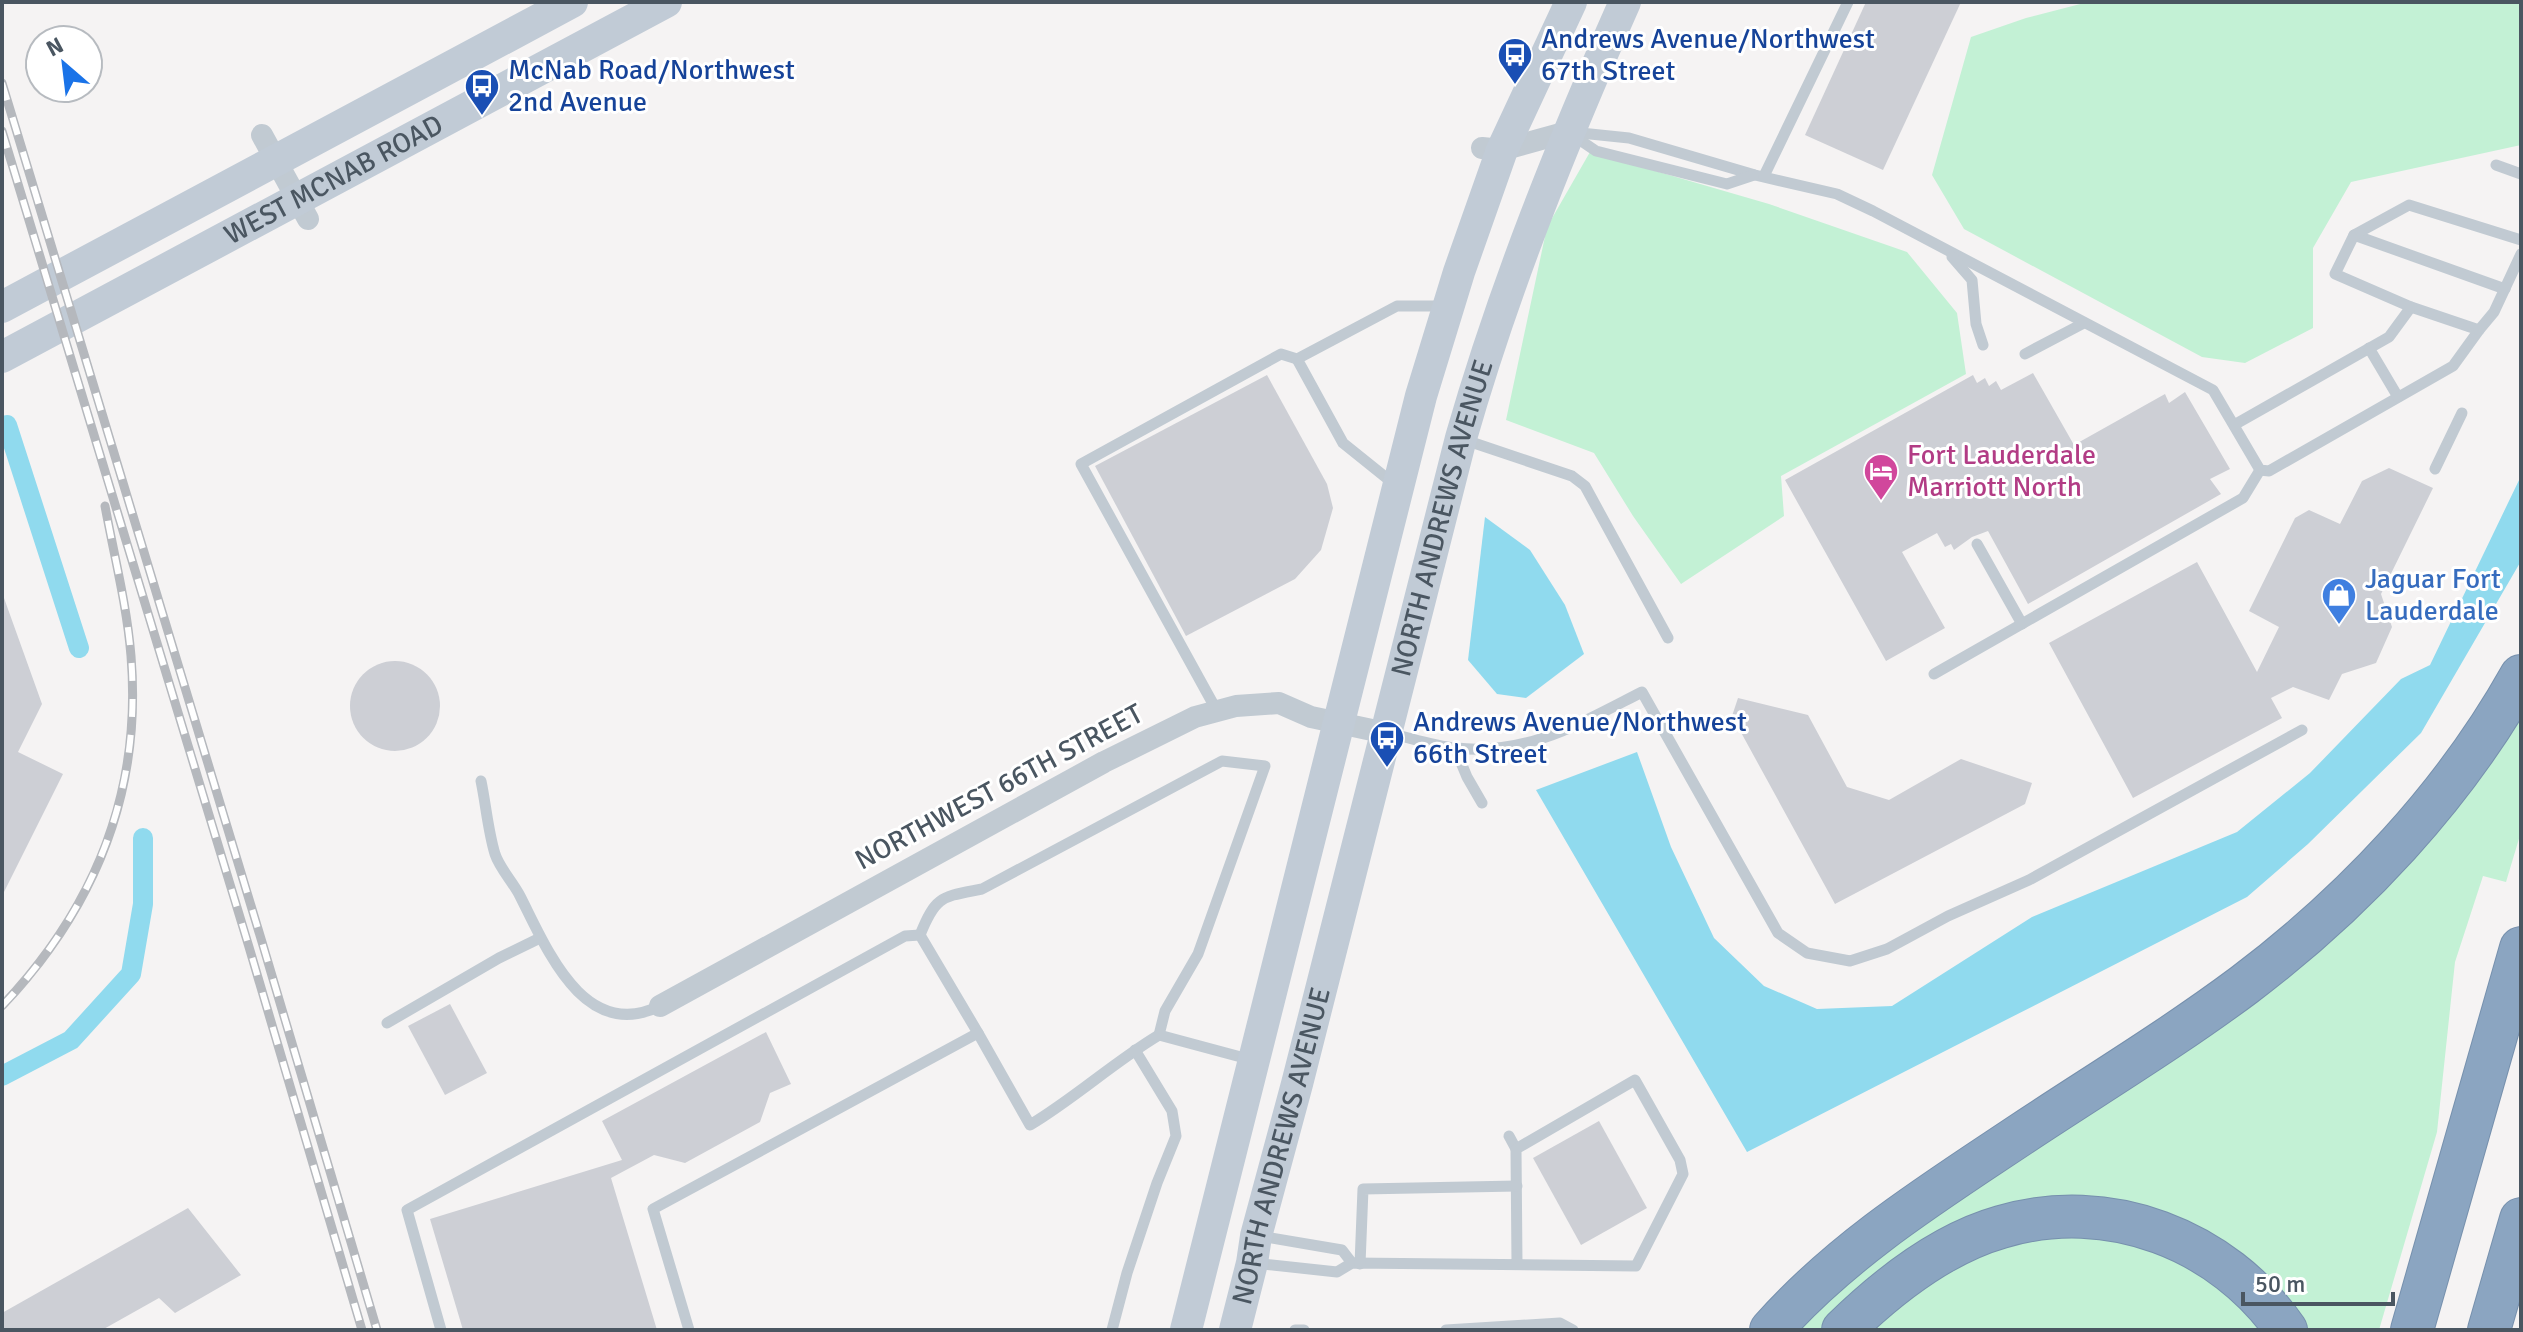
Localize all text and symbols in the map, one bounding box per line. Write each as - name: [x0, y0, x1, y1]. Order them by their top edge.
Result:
- place label: Andrews Avenue/Northwest 67th Street: [1541, 22, 1875, 88]
- north arrow: [24, 24, 104, 104]
- text: N: [42, 31, 68, 62]
- bus stop icon: Andrews Avenue/Northwest 67th Street: [1496, 36, 1534, 86]
- place label: McNab Road/Northwest 2nd Avenue: [508, 53, 795, 119]
- bus stop icon: McNab Road/Northwest 2nd Avenue: [463, 67, 501, 117]
- street label: WEST MCNAB ROAD: [218, 107, 449, 252]
- street label: NORTH ANDREWS AVENUE: [1384, 356, 1501, 680]
- place label: Fort Lauderdale Marriott North: [1907, 438, 2096, 504]
- hotel icon: Fort Lauderdale Marriott North: [1862, 452, 1900, 502]
- place label: Jaguar Fort Lauderdale: [2365, 562, 2501, 628]
- shop icon: Jaguar Fort Lauderdale: [2320, 576, 2358, 626]
- street label: NORTHWEST 66TH STREET: [849, 697, 1149, 877]
- place label: Andrews Avenue/Northwest 66th Street: [1413, 705, 1747, 771]
- bus stop icon: Andrews Avenue/Northwest 66th Street: [1368, 719, 1406, 769]
- street label: NORTH ANDREWS AVENUE: [1225, 984, 1338, 1308]
- scale bar: [2243, 1256, 2393, 1306]
- text: 50 m: [2255, 1269, 2305, 1299]

